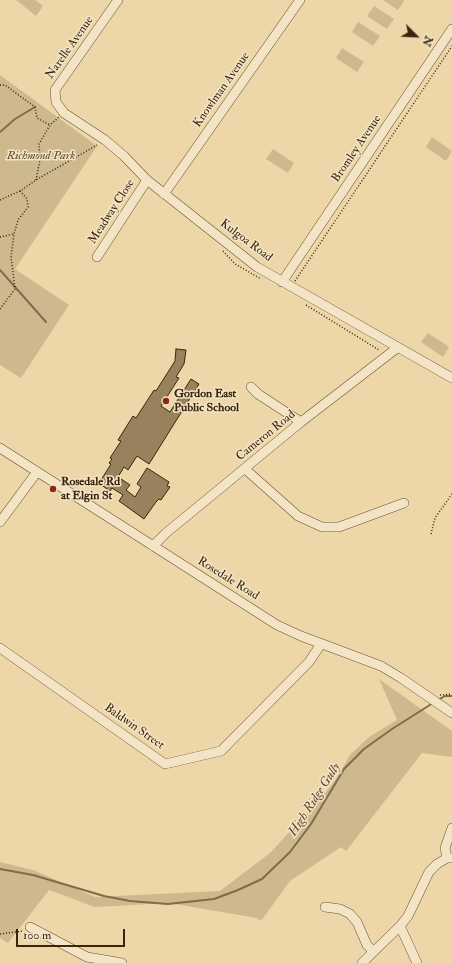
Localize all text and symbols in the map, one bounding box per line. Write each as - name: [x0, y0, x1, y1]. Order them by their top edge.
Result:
- street label: Narelle Avenue: [43, 14, 97, 82]
- north arrow: [396, 16, 436, 56]
- text: N: [419, 34, 435, 48]
- street label: Knowlman Avenue: [191, 50, 253, 130]
- street label: Bromley Avenue: [329, 113, 385, 185]
- park label: Richmond Park: [7, 149, 75, 163]
- street label: Meadway Close: [86, 177, 138, 247]
- street label: Kulgoa Road: [217, 217, 275, 265]
- place label: Gordon East Public School: [174, 387, 239, 415]
- marker: Gordon East Public School: [161, 396, 171, 406]
- street label: Cameron Road: [234, 408, 298, 464]
- place label: Rosedale Rd at Elgin St: [61, 475, 120, 503]
- marker: Rosedale Rd at Elgin St: [48, 484, 58, 494]
- street label: Rosedale Road: [195, 554, 261, 604]
- street label: Baldwin Street: [101, 701, 167, 753]
- water label: High Ridge Gully: [286, 760, 344, 840]
- scale bar: [18, 921, 127, 947]
- text: 100 m: [23, 928, 51, 943]

